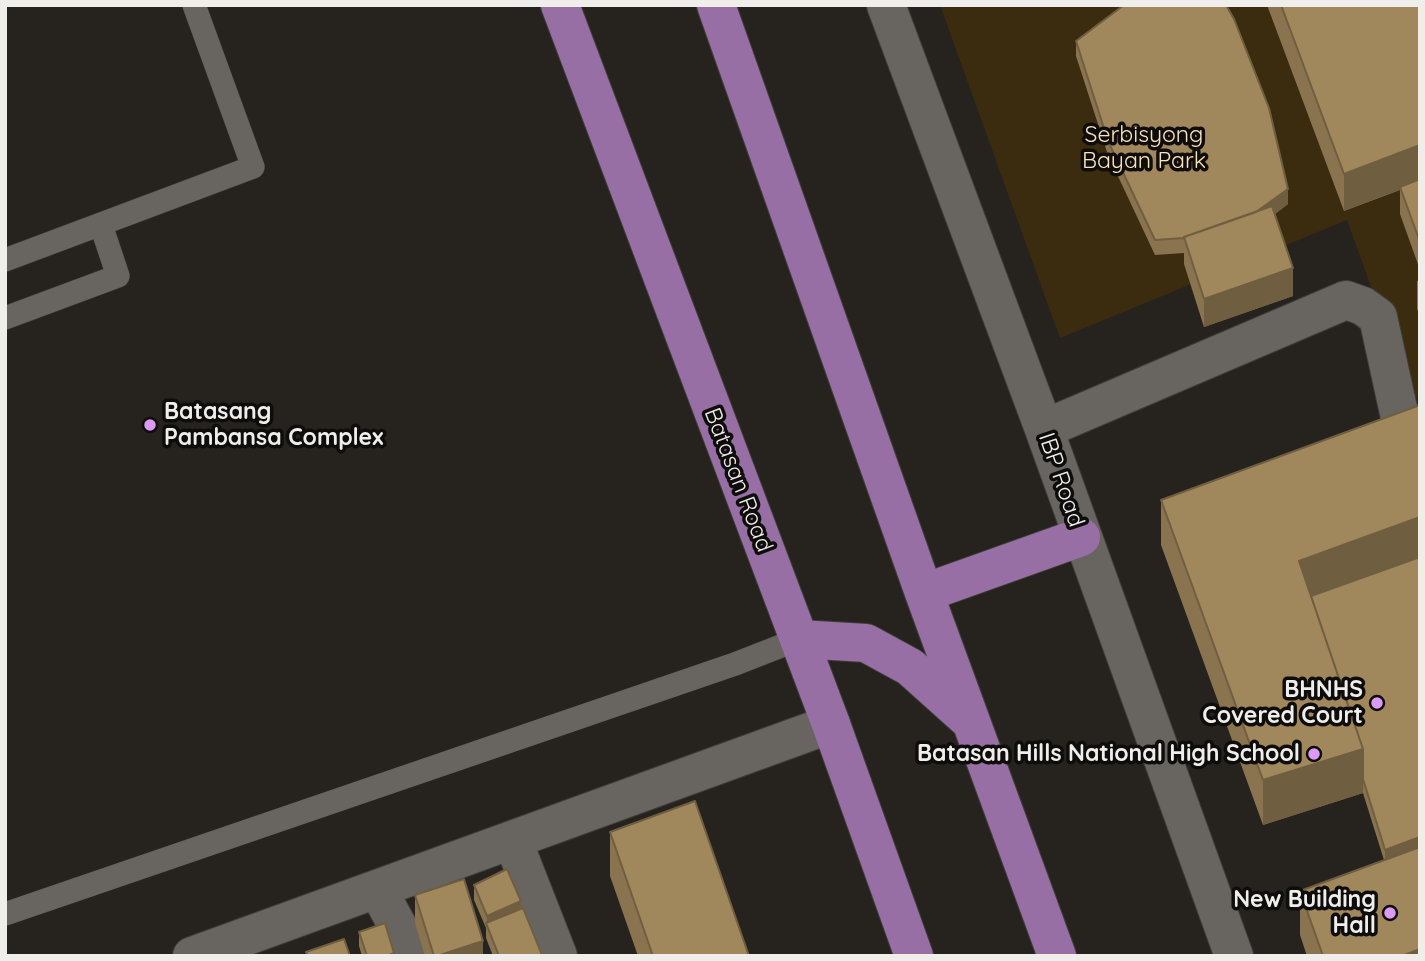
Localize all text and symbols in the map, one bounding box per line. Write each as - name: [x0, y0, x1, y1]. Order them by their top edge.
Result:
- park label: Serbisyong Bayan Park: [1082, 121, 1206, 175]
- place label: Batasang Pambansa Complex: [164, 398, 383, 452]
- street label: Batasan Road: [698, 404, 778, 556]
- marker: Batasang Pambansa Complex: [142, 417, 158, 433]
- street label: IBP Road: [1032, 429, 1090, 531]
- place label: BHNHS Covered Court: [1202, 676, 1363, 730]
- marker: BHNHS Covered Court: [1369, 695, 1385, 711]
- place label: Batasan Hills National High School: [917, 740, 1300, 768]
- marker: Batasan Hills National High School: [1306, 746, 1322, 762]
- place label: New Building Hall: [1233, 886, 1376, 940]
- marker: New Building Hall: [1382, 905, 1398, 921]

